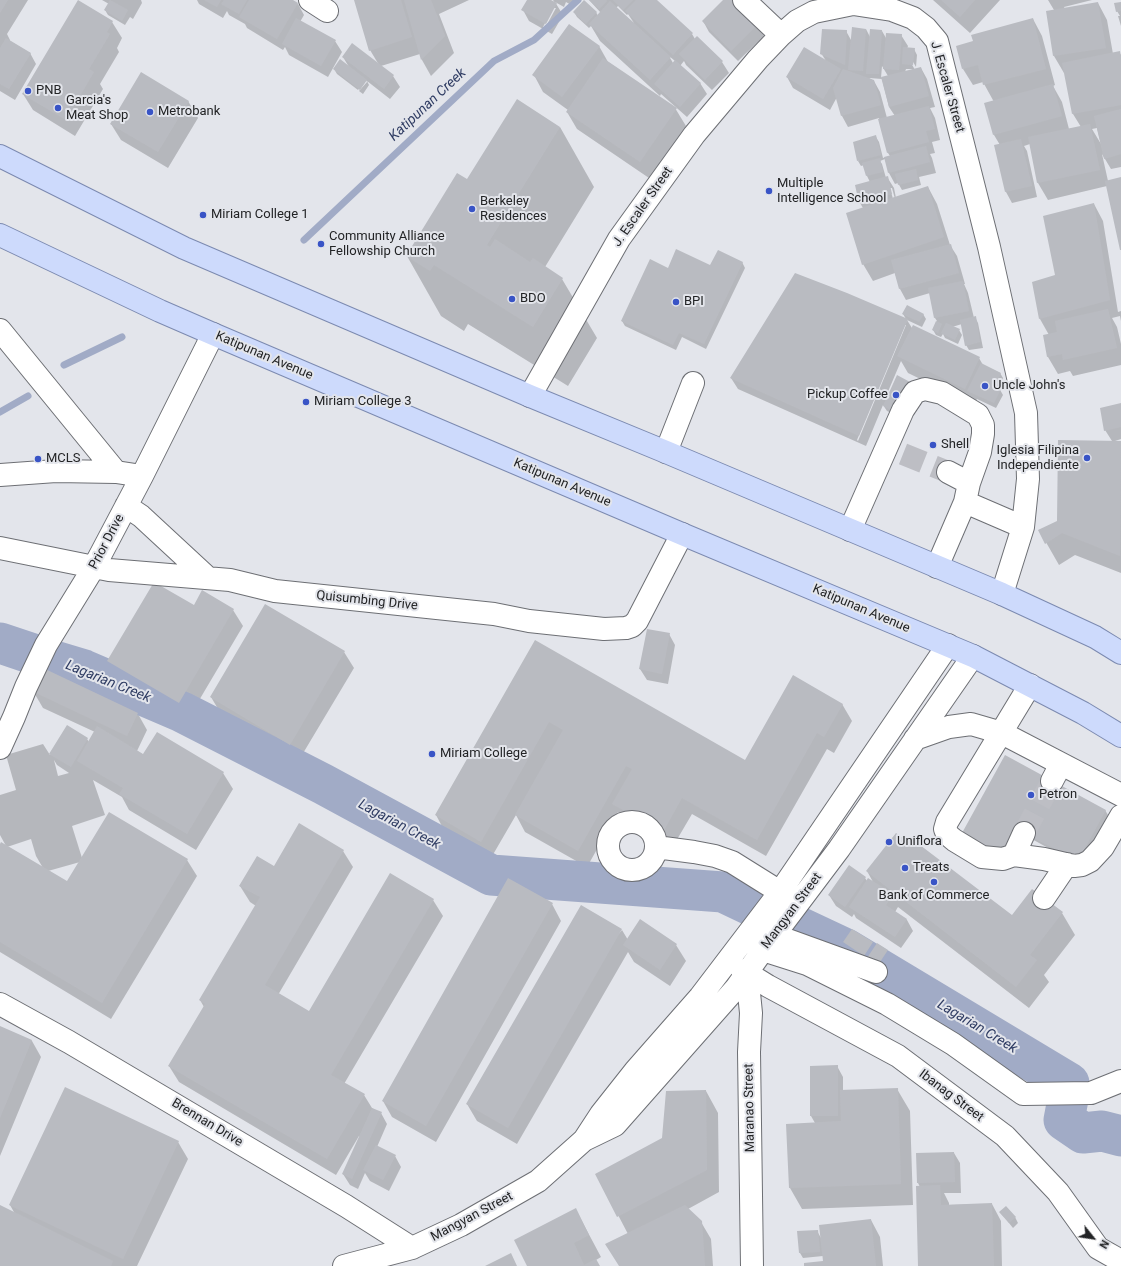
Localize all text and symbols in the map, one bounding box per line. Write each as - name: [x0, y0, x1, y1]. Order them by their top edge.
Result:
- street label: J. Escaler Street: [927, 40, 967, 134]
- water label: Katipunan Creek: [386, 65, 470, 145]
- place label: PNB: [36, 83, 62, 99]
- marker: PNB: [23, 86, 33, 96]
- place label: Garcia's Meat Shop: [66, 93, 128, 124]
- marker: Garcia's Meat Shop: [53, 103, 63, 113]
- place label: Metrobank: [158, 104, 220, 120]
- marker: Metrobank: [145, 107, 155, 117]
- street label: J. Escaler Street: [610, 164, 676, 250]
- place label: Multiple Intelligence School: [777, 176, 886, 207]
- marker: Multiple Intelligence School: [764, 186, 774, 196]
- place label: Berkeley Residences: [480, 194, 547, 225]
- marker: Berkeley Residences: [467, 204, 477, 214]
- place label: Miriam College 1: [211, 207, 309, 223]
- marker: Miriam College 1: [198, 210, 208, 220]
- place label: Community Alliance Fellowship Church: [329, 229, 445, 260]
- marker: Community Alliance Fellowship Church: [316, 239, 326, 249]
- place label: BDO: [520, 291, 546, 307]
- marker: BDO: [507, 294, 517, 304]
- place label: BPI: [684, 294, 704, 310]
- marker: BPI: [671, 297, 681, 307]
- street label: Katipunan Avenue: [213, 328, 315, 384]
- place label: Uncle John's: [993, 378, 1065, 394]
- marker: Uncle John's: [980, 381, 990, 391]
- place label: Pickup Coffee: [807, 387, 888, 403]
- marker: Pickup Coffee: [891, 390, 901, 400]
- place label: Miriam College 3: [314, 394, 412, 410]
- marker: Miriam College 3: [301, 397, 311, 407]
- place label: Shell: [941, 437, 969, 453]
- marker: Shell: [928, 440, 938, 450]
- place label: Iglesia Filipina Independiente: [997, 443, 1079, 474]
- place label: MCLS: [46, 451, 81, 467]
- marker: Iglesia Filipina Independiente: [1082, 453, 1092, 463]
- marker: MCLS: [33, 454, 43, 464]
- street label: Katipunan Avenue: [511, 455, 613, 511]
- street label: Prior Drive: [86, 512, 128, 572]
- street label: Katipunan Avenue: [810, 581, 912, 637]
- street label: Quisumbing Drive: [316, 588, 418, 614]
- water label: Lagarian Creek: [63, 657, 153, 707]
- place label: Miriam College: [440, 746, 527, 762]
- marker: Miriam College: [427, 749, 437, 759]
- place label: Petron: [1039, 787, 1077, 803]
- marker: Petron: [1026, 790, 1036, 800]
- water label: Lagarian Creek: [355, 796, 443, 854]
- place label: Uniflora: [897, 834, 942, 850]
- marker: Uniflora: [884, 837, 894, 847]
- place label: Treats: [913, 860, 949, 876]
- marker: Treats: [900, 863, 910, 873]
- street label: Mangyan Street: [758, 870, 826, 952]
- marker: Bank of Commerce: [929, 877, 939, 887]
- place label: Bank of Commerce: [879, 888, 989, 904]
- water label: Lagarian Creek: [934, 996, 1020, 1058]
- street label: Maranao Street: [741, 1063, 759, 1153]
- street label: Ibanag Street: [916, 1067, 986, 1125]
- street label: Brennan Drive: [169, 1096, 245, 1150]
- street label: Mangyan Street: [428, 1189, 516, 1245]
- north arrow: [1073, 1218, 1113, 1258]
- text: N: [1096, 1238, 1111, 1251]

